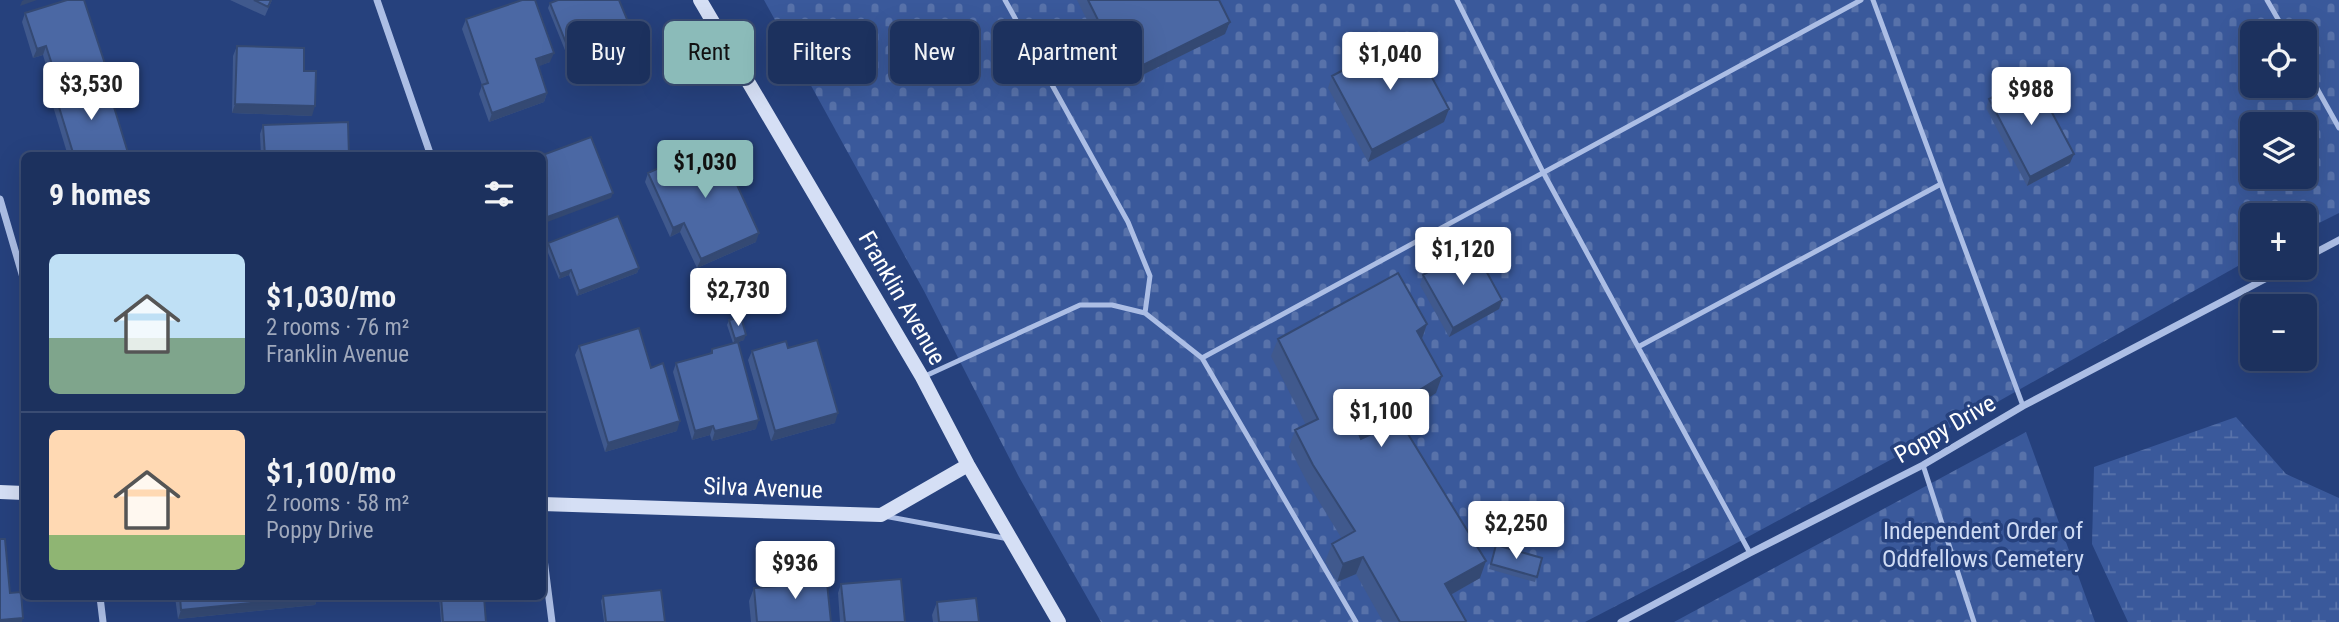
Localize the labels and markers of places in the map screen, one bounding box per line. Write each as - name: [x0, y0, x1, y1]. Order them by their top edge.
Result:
- pin: $1,040: [1333, 32, 1447, 92]
- pin: $3,530: [34, 62, 148, 122]
- pin: $988: [1990, 68, 2072, 127]
- pin: $1,030: [648, 140, 762, 200]
- pin: $1,120: [1406, 228, 1520, 287]
- pin: $2,730: [681, 268, 795, 328]
- pin: $1,100: [1324, 390, 1438, 449]
- pin: $2,250: [1459, 502, 1573, 561]
- pin: $936: [754, 542, 836, 601]

